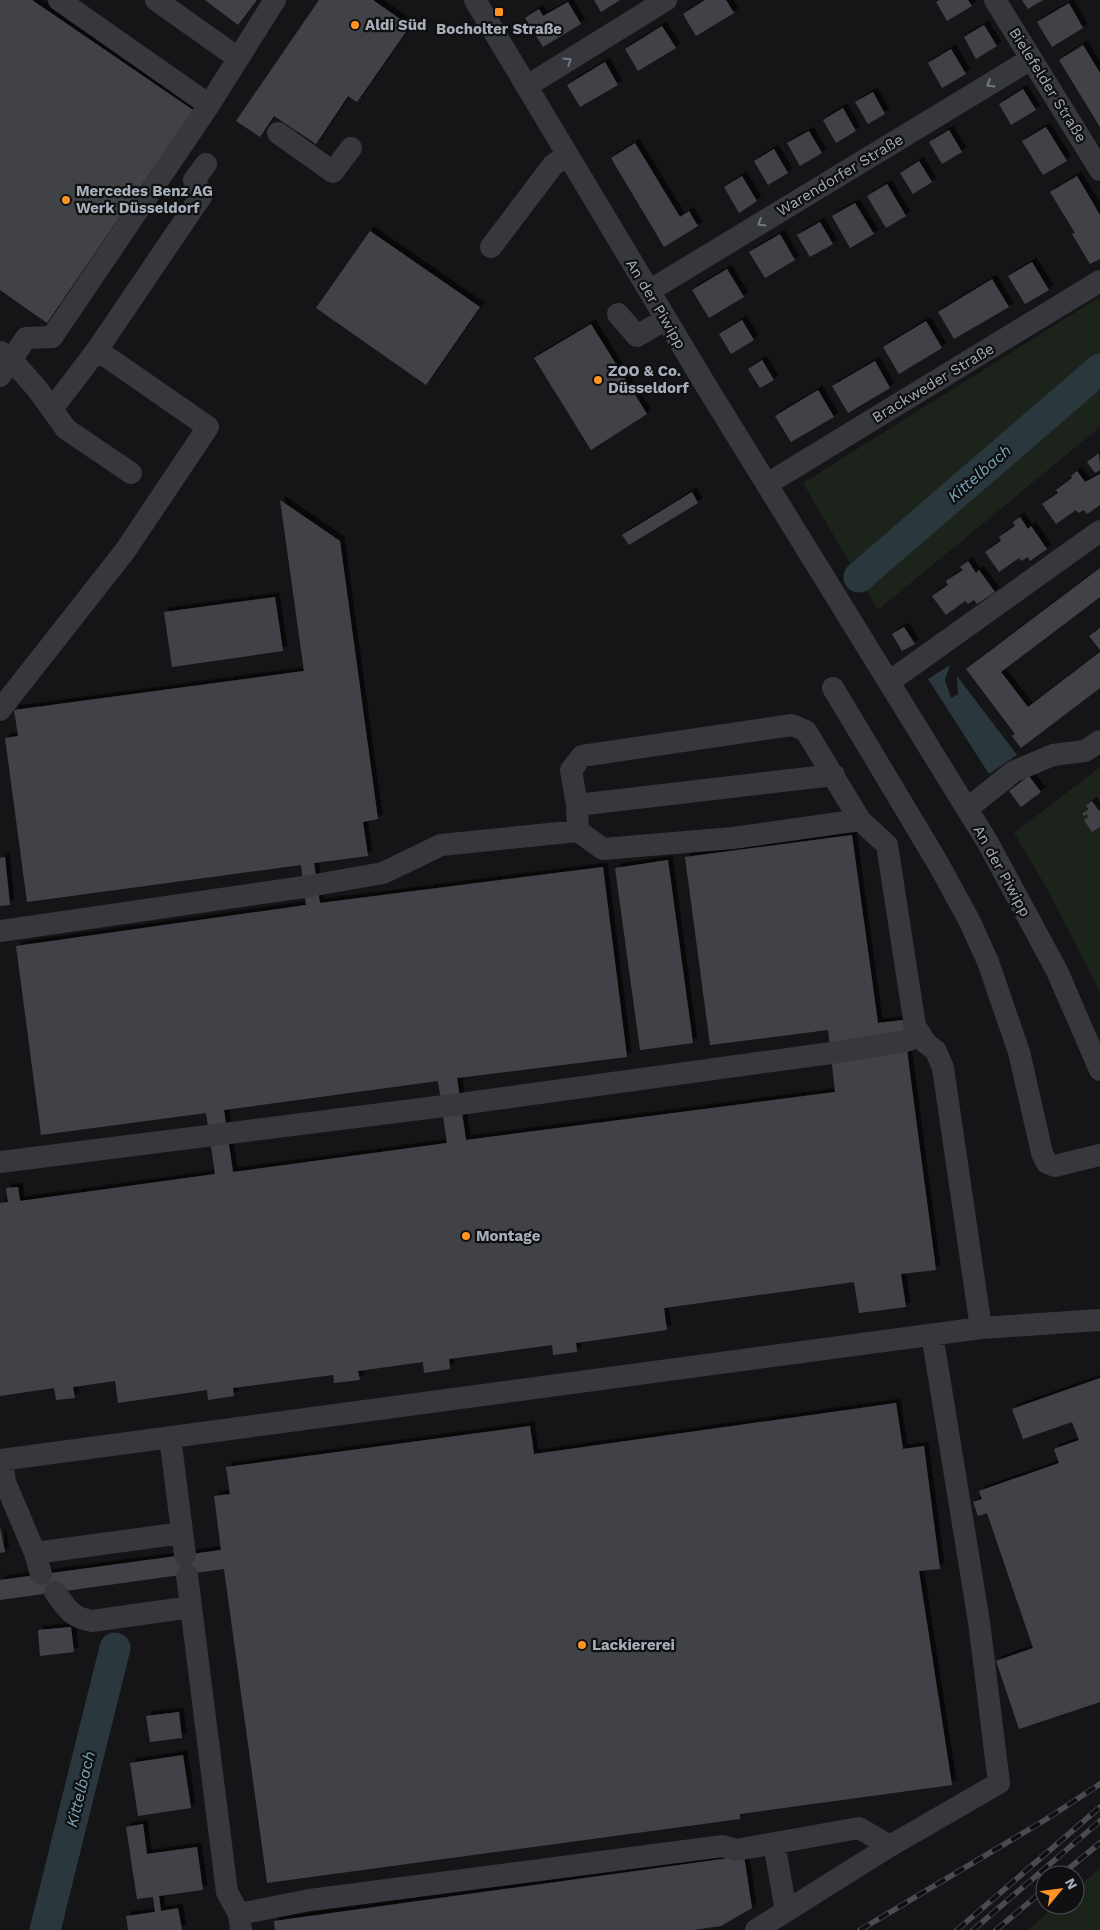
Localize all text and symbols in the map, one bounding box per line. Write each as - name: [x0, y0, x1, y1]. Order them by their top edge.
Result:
- marker: Bocholter Straße: [493, 6, 505, 18]
- place label: Aldi Süd: [365, 16, 426, 34]
- marker: Aldi Süd: [349, 19, 361, 31]
- place label: Bocholter Straße: [436, 20, 562, 38]
- street label: Bielefelder Straße: [1005, 24, 1091, 146]
- one-way arrow: [563, 57, 572, 67]
- one-way arrow: [986, 77, 995, 87]
- street label: Warendorfer Straße: [774, 130, 906, 220]
- place label: Mercedes Benz AG Werk Düsseldorf: [76, 182, 213, 217]
- marker: Mercedes Benz AG Werk Düsseldorf: [60, 194, 72, 206]
- one-way arrow: [758, 216, 767, 226]
- street label: An der Piwipp: [622, 256, 690, 352]
- street label: Brackweder Straße: [869, 339, 997, 427]
- place label: ZOO & Co. Düsseldorf: [608, 362, 690, 397]
- marker: ZOO & Co. Düsseldorf: [592, 374, 604, 386]
- water label: Kittelbach: [944, 441, 1015, 506]
- street label: An der Piwipp: [969, 822, 1035, 920]
- place label: Montage: [476, 1227, 541, 1245]
- marker: Montage: [460, 1230, 472, 1242]
- place label: Lackiererei: [592, 1636, 675, 1654]
- marker: Lackiererei: [576, 1639, 588, 1651]
- water label: Kittelbach: [62, 1749, 99, 1829]
- north arrow: [1035, 1865, 1085, 1915]
- text: N: [1062, 1875, 1081, 1892]

